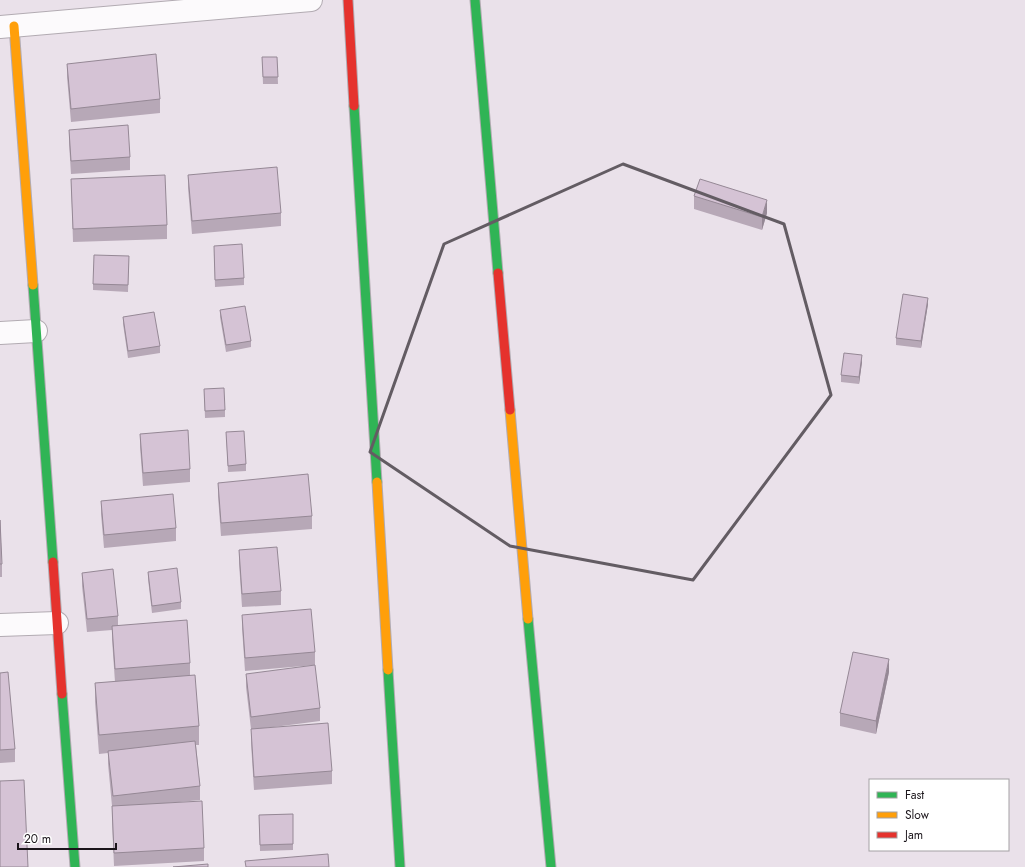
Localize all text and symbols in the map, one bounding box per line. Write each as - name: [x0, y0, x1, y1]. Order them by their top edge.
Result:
- legend: [869, 779, 1009, 851]
- text: Fast: [905, 786, 924, 804]
- text: Slow: [905, 806, 930, 824]
- scale bar: [18, 825, 116, 851]
- text: Jam: [903, 826, 923, 844]
- text: 20 m: [24, 830, 51, 848]

